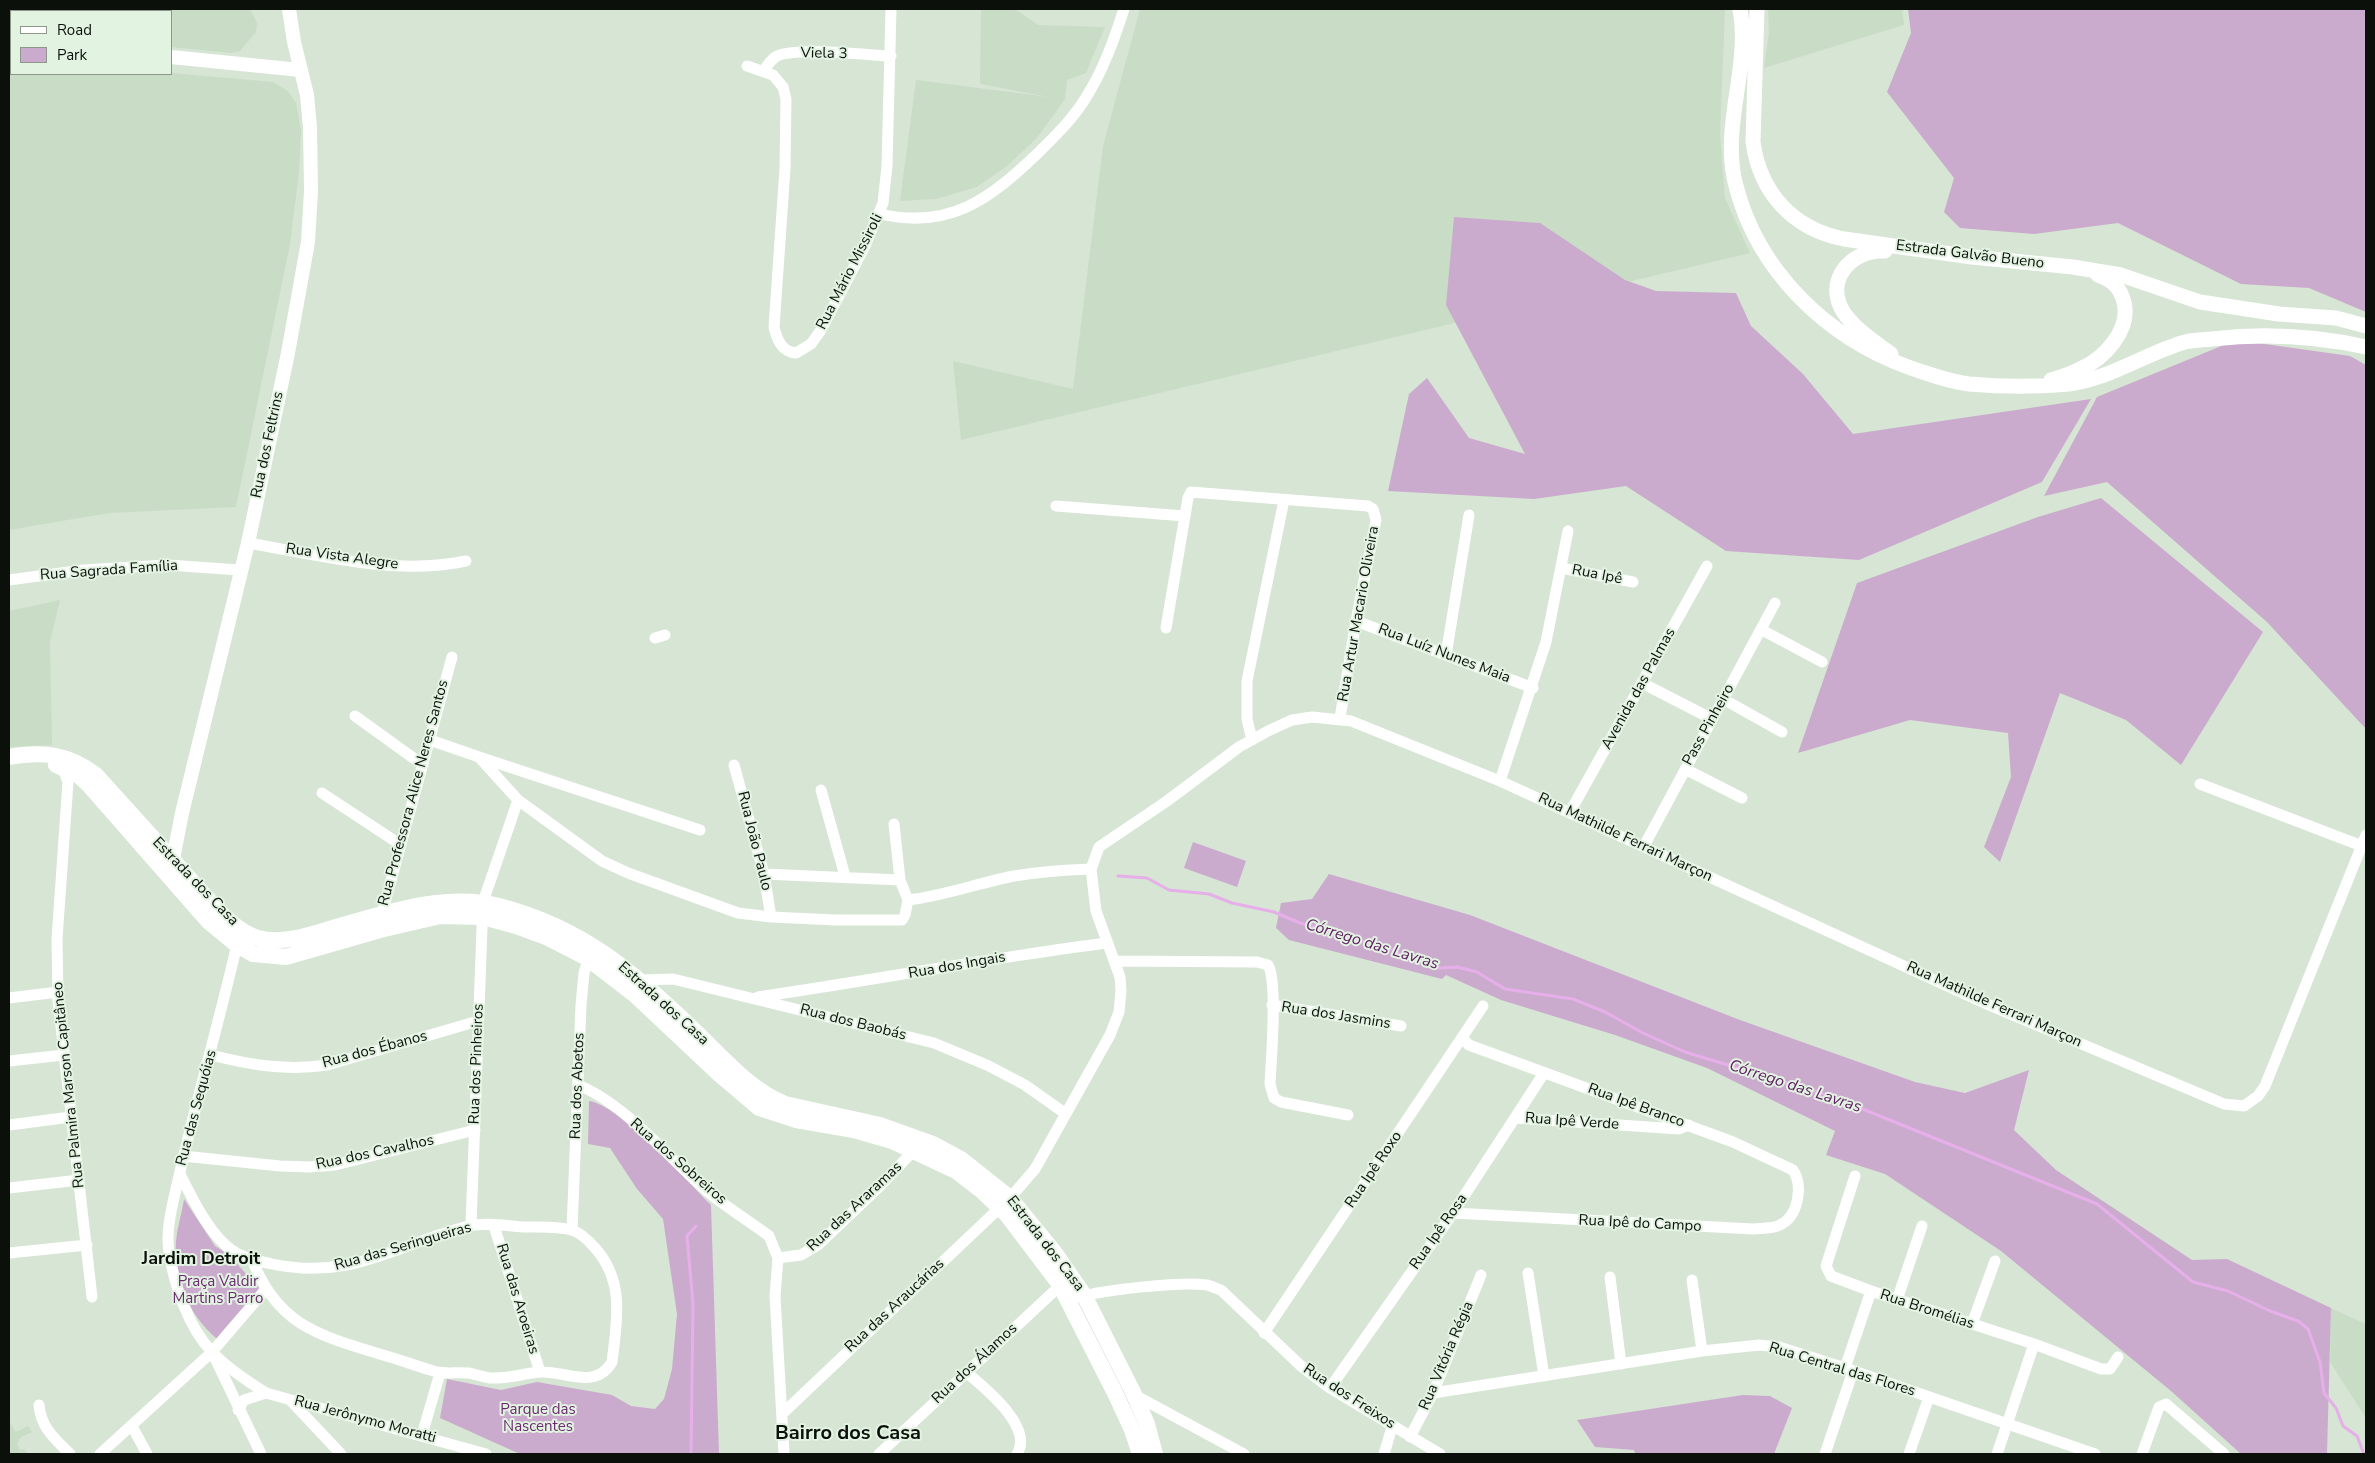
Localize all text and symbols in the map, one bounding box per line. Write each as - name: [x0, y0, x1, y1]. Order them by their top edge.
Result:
- legend: [10, 10, 172, 75]
- text: Road: [57, 20, 92, 40]
- text: Park: [57, 45, 87, 65]
- street label: Viela 3: [800, 45, 848, 63]
- street label: Rua Mário Missiroli: [813, 211, 887, 333]
- street label: Estrada Galvão Bueno: [1895, 237, 2045, 273]
- street label: Rua dos Feltrins: [248, 390, 288, 500]
- street label: Rua Artur Macario Oliveira: [1335, 525, 1383, 703]
- street label: Rua Vista Alegre: [285, 540, 399, 574]
- street label: Rua Sagrada Família: [39, 557, 179, 585]
- street label: Rua Ipê: [1570, 561, 1624, 589]
- street label: Rua Luíz Nunes Maia: [1375, 620, 1513, 688]
- street label: Avenida das Palmas: [1598, 625, 1680, 753]
- street label: Rua Professora Alice Neres Santos: [375, 678, 453, 908]
- street label: Pass Pinheiro: [1679, 681, 1739, 769]
- street label: Rua João Paulo: [733, 789, 775, 893]
- street label: Rua Mathilde Ferrari Marçon: [1535, 790, 1715, 886]
- street label: Estrada dos Casa: [148, 834, 242, 930]
- water label: Córrego das Lavras: [1303, 916, 1441, 974]
- street label: Rua dos Ingais: [907, 949, 1007, 983]
- street label: Rua Mathilde Ferrari Marçon: [1903, 958, 2085, 1052]
- street label: Estrada dos Casa: [614, 959, 712, 1049]
- street label: Rua Palmira Marson Capitâneo: [49, 981, 89, 1189]
- street label: Rua dos Jasmins: [1280, 998, 1392, 1034]
- street label: Rua dos Baobás: [798, 1001, 908, 1045]
- street label: Rua dos Pinheiros: [466, 1003, 488, 1125]
- street label: Rua dos Ébanos: [321, 1027, 429, 1073]
- street label: Rua dos Abetos: [567, 1032, 589, 1140]
- street label: Rua das Sequóias: [173, 1048, 221, 1168]
- water label: Córrego das Lavras: [1726, 1057, 1864, 1117]
- street label: Rua Ipê Branco: [1585, 1080, 1687, 1132]
- street label: Rua Ipê Verde: [1524, 1110, 1620, 1134]
- street label: Rua dos Sobreiros: [626, 1115, 730, 1209]
- street label: Rua Ipê Roxo: [1342, 1128, 1406, 1212]
- street label: Rua dos Cavalhos: [314, 1132, 436, 1174]
- street label: Rua das Araramas: [804, 1158, 906, 1256]
- street label: Rua Ipê Rosa: [1406, 1191, 1472, 1273]
- street label: Estrada dos Casa: [1002, 1193, 1088, 1295]
- street label: Rua Ipê do Campo: [1578, 1212, 1702, 1236]
- street label: Rua das Seringueiras: [332, 1219, 474, 1275]
- street label: Rua das Aroeiras: [492, 1242, 542, 1356]
- district label: Jardim Detroit: [142, 1249, 260, 1271]
- street label: Rua das Araucárias: [842, 1255, 948, 1357]
- park label: Praça Valdir Martins Parro: [173, 1273, 263, 1308]
- street label: Rua Bromélias: [1878, 1286, 1976, 1334]
- street label: Rua Vitória Régia: [1416, 1299, 1478, 1413]
- street label: Rua dos Álamos: [929, 1320, 1021, 1408]
- street label: Rua Central das Flores: [1767, 1339, 1917, 1401]
- street label: Rua dos Freixos: [1299, 1360, 1399, 1434]
- street label: Rua Jerônymo Moratti: [292, 1392, 438, 1448]
- park label: Parque das Nascentes: [500, 1401, 576, 1436]
- district label: Bairro dos Casa: [775, 1422, 921, 1446]

